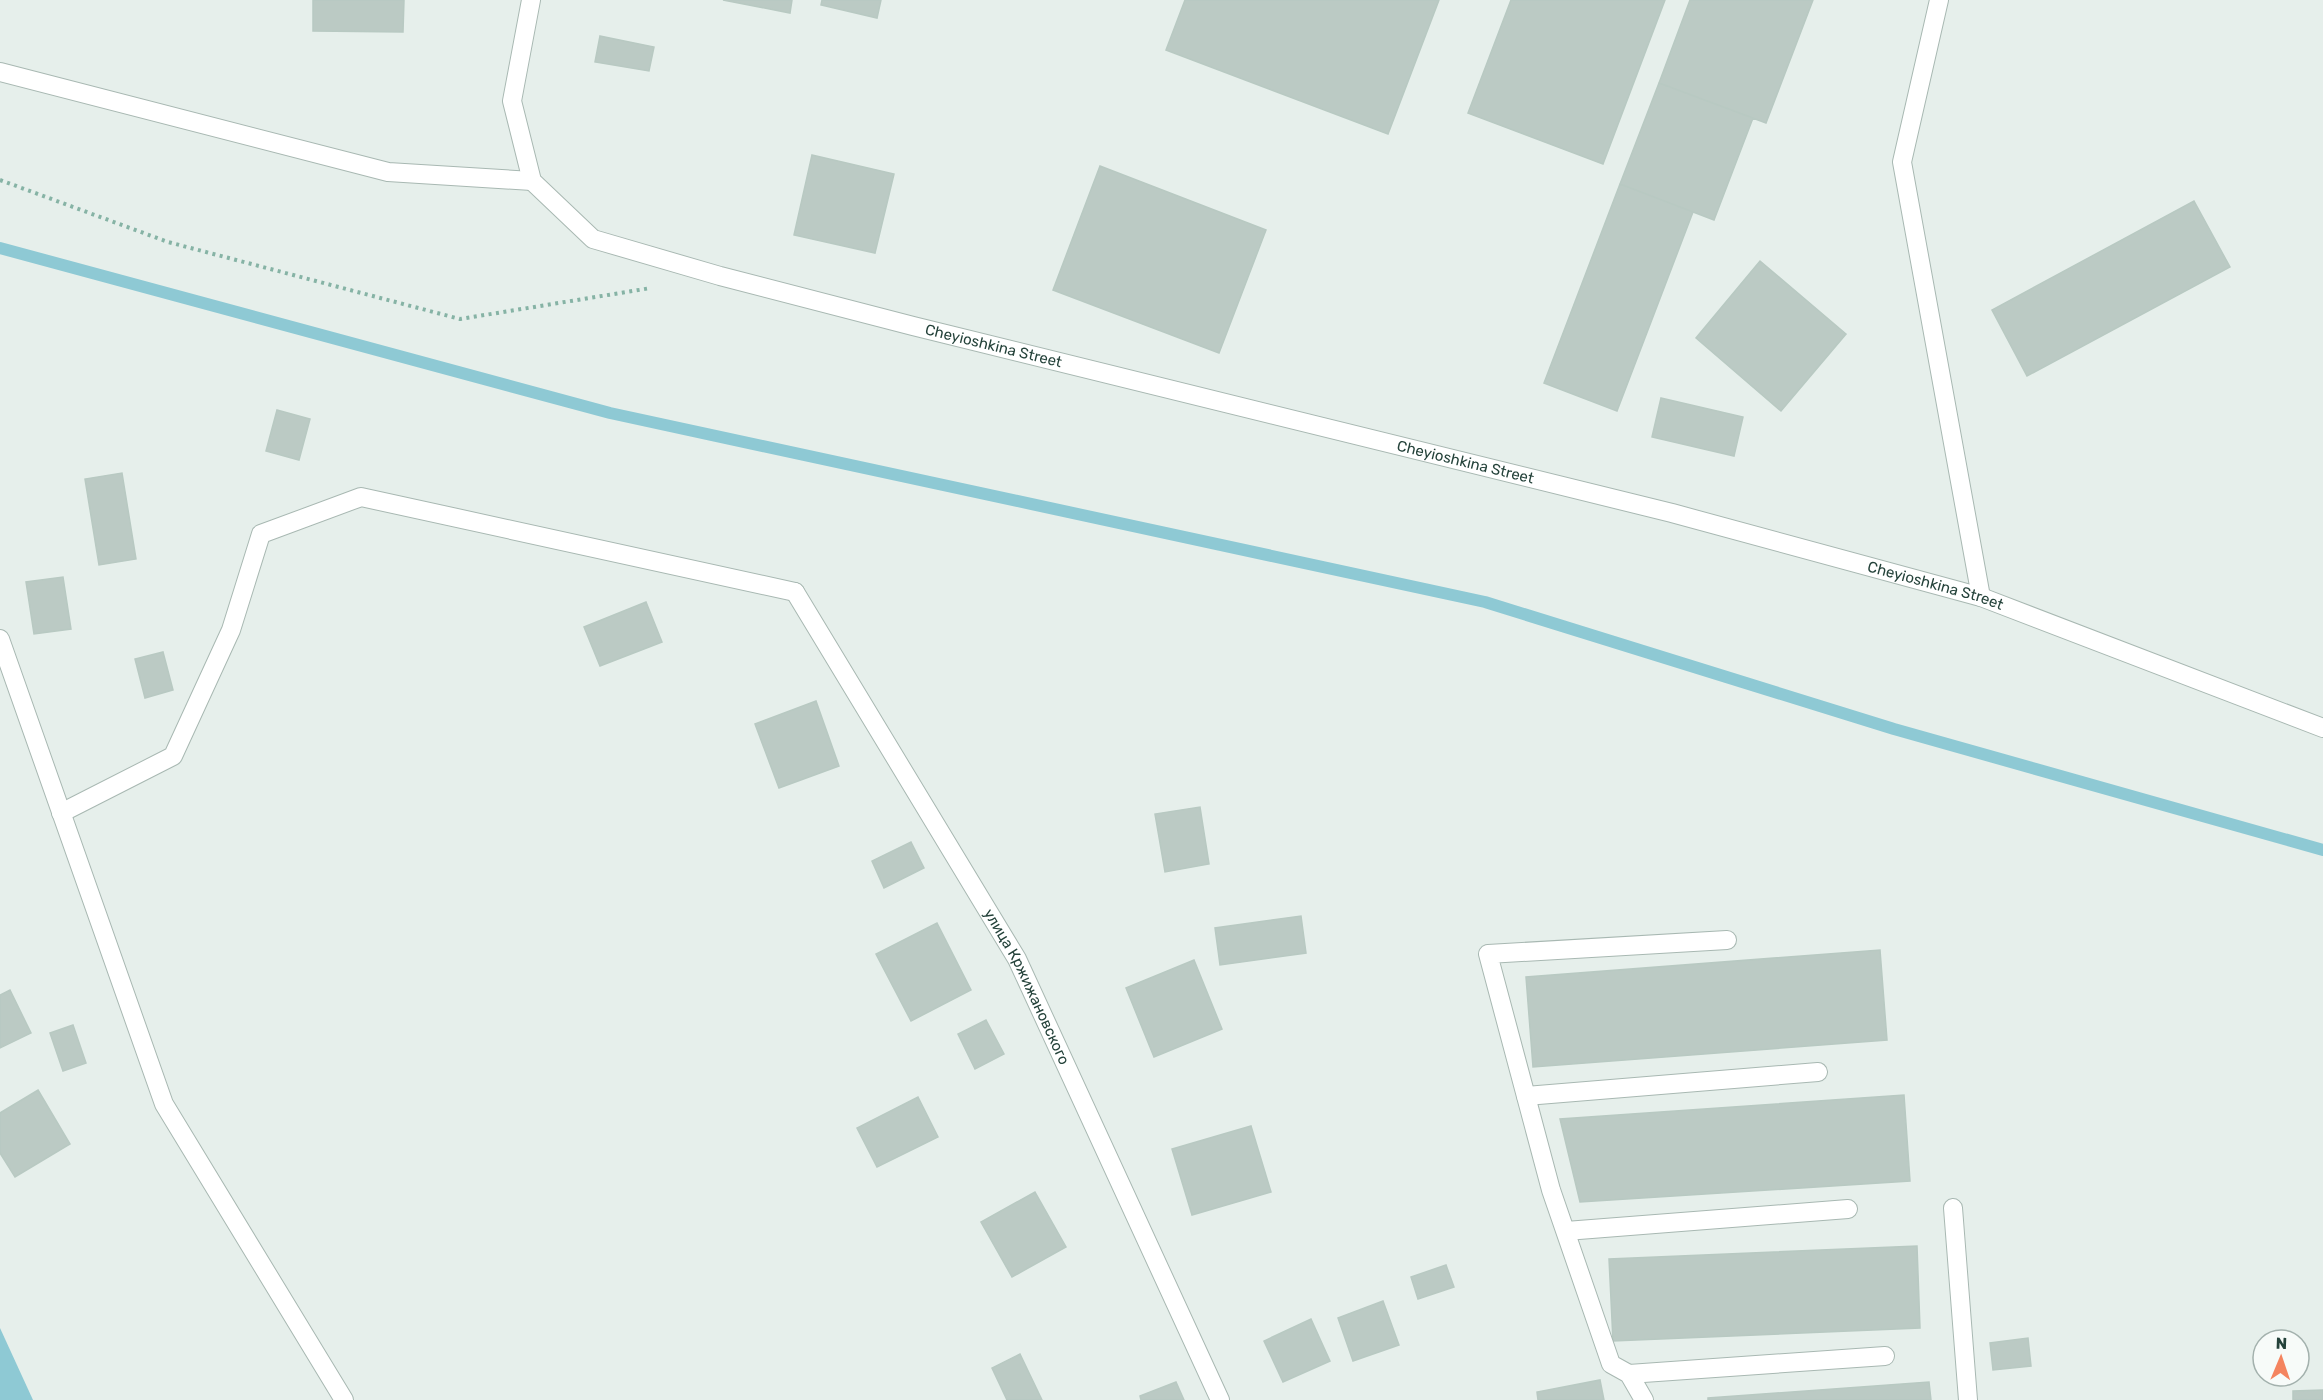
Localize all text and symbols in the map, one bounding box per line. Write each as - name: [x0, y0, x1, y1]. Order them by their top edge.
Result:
- street label: Cheyioshkina Street: [923, 320, 1064, 371]
- street label: Cheyioshkina Street: [1395, 437, 1536, 488]
- street label: Cheyioshkina Street: [1866, 558, 2006, 614]
- street label: улица Кржижановского: [980, 905, 1073, 1068]
- north arrow: [2251, 1328, 2311, 1388]
- text: N: [2275, 1334, 2288, 1353]

